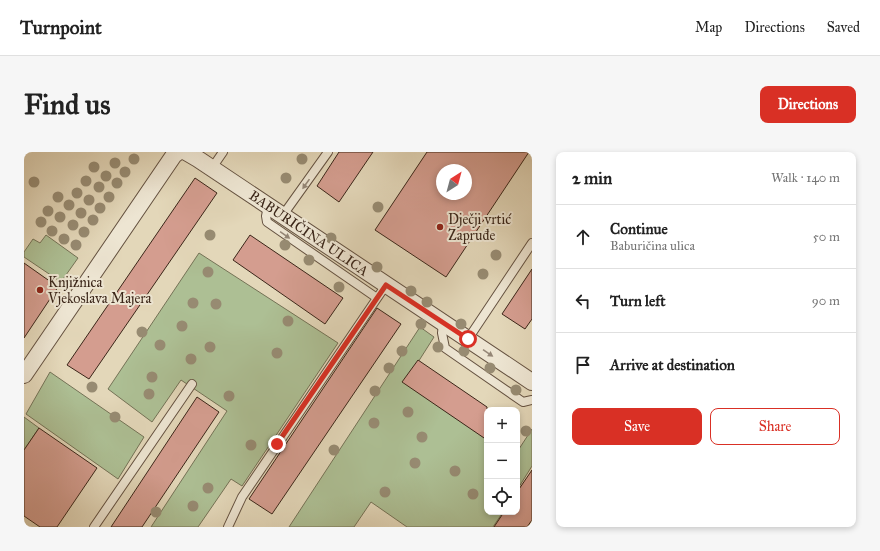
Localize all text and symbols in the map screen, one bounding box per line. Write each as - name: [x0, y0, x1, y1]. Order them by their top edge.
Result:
- text: Turnpoint: [20, 16, 102, 39]
- text: Map: [695, 19, 722, 36]
- text: Directions: [744, 19, 805, 36]
- text: Saved: [827, 19, 860, 36]
- button: Directions: [760, 86, 856, 123]
- text: Find us: [24, 87, 110, 122]
- north arrow: [436, 164, 472, 200]
- text: 2 min: [572, 168, 612, 189]
- text: Walk · 140 m: [771, 170, 840, 186]
- one-way arrow: [301, 178, 310, 189]
- street label: BABURIČINA ULICA: [246, 185, 373, 280]
- place label: Dječji vrtić Zapruđe: [448, 211, 512, 244]
- text: Continue: [610, 220, 668, 238]
- marker: Dječji vrtić Zapruđe: [435, 222, 445, 232]
- icon: ahead: [572, 226, 594, 248]
- text: 50 m: [813, 229, 840, 245]
- one-way arrow: [280, 231, 290, 239]
- text: Baburičina ulica: [610, 238, 695, 254]
- place label: Knjižnica Vjekoslava Majera: [47, 274, 152, 307]
- marker: Knjižnica Vjekoslava Majera: [35, 285, 45, 295]
- icon: left: [572, 290, 594, 312]
- text: Turn left: [610, 292, 666, 310]
- text: 90 m: [812, 293, 840, 309]
- route start: [459, 330, 477, 348]
- one-way arrow: [483, 349, 494, 357]
- icon: arrive: [572, 354, 594, 376]
- text: Arrive at destination: [610, 356, 735, 374]
- map controls: [484, 407, 520, 515]
- button: +: [484, 407, 520, 443]
- button: Save: [572, 408, 702, 445]
- button: Share: [710, 408, 840, 445]
- route end: [268, 435, 286, 453]
- button: −: [484, 443, 520, 479]
- button: locate: [484, 479, 520, 515]

